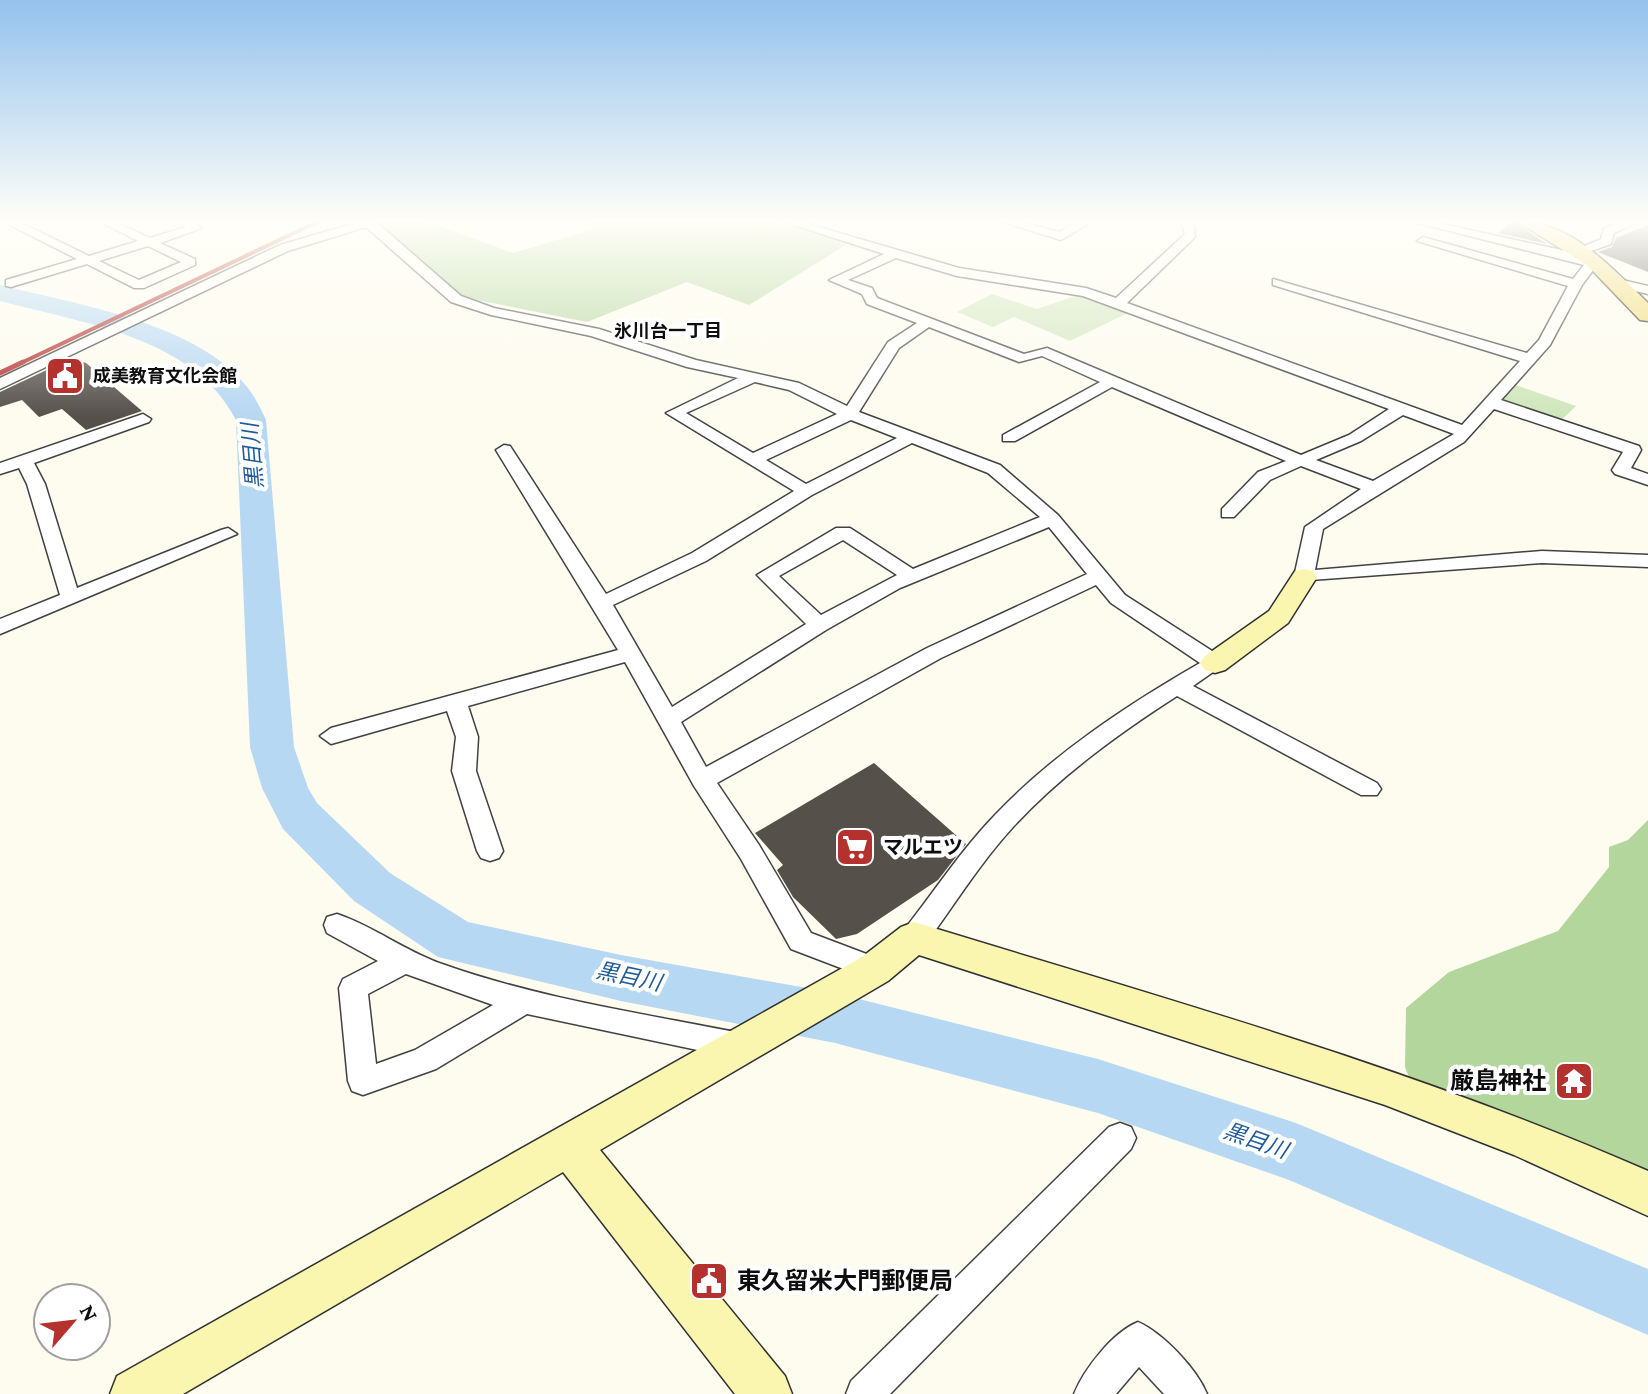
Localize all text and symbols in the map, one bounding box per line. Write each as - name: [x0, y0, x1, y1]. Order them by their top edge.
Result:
- district label: 氷川台一丁目: [614, 321, 722, 341]
- public building icon: 成美教育文化会館: [44, 355, 86, 397]
- place label: 成美教育文化会館: [93, 366, 237, 386]
- water label: 黒目川: [237, 420, 268, 490]
- supermarket icon: マルエツ: [834, 826, 876, 868]
- place label: マルエツ: [883, 836, 963, 858]
- water label: 黒目川: [594, 957, 666, 996]
- temple icon: 厳島神社: [1553, 1060, 1595, 1102]
- place label: 厳島神社: [1450, 1067, 1546, 1094]
- water label: 黒目川: [1221, 1118, 1293, 1164]
- public building icon: 東久留米大門郵便局: [688, 1260, 730, 1302]
- place label: 東久留米大門郵便局: [737, 1267, 953, 1294]
- north arrow: [32, 1282, 112, 1362]
- text: N: [75, 1300, 104, 1325]

